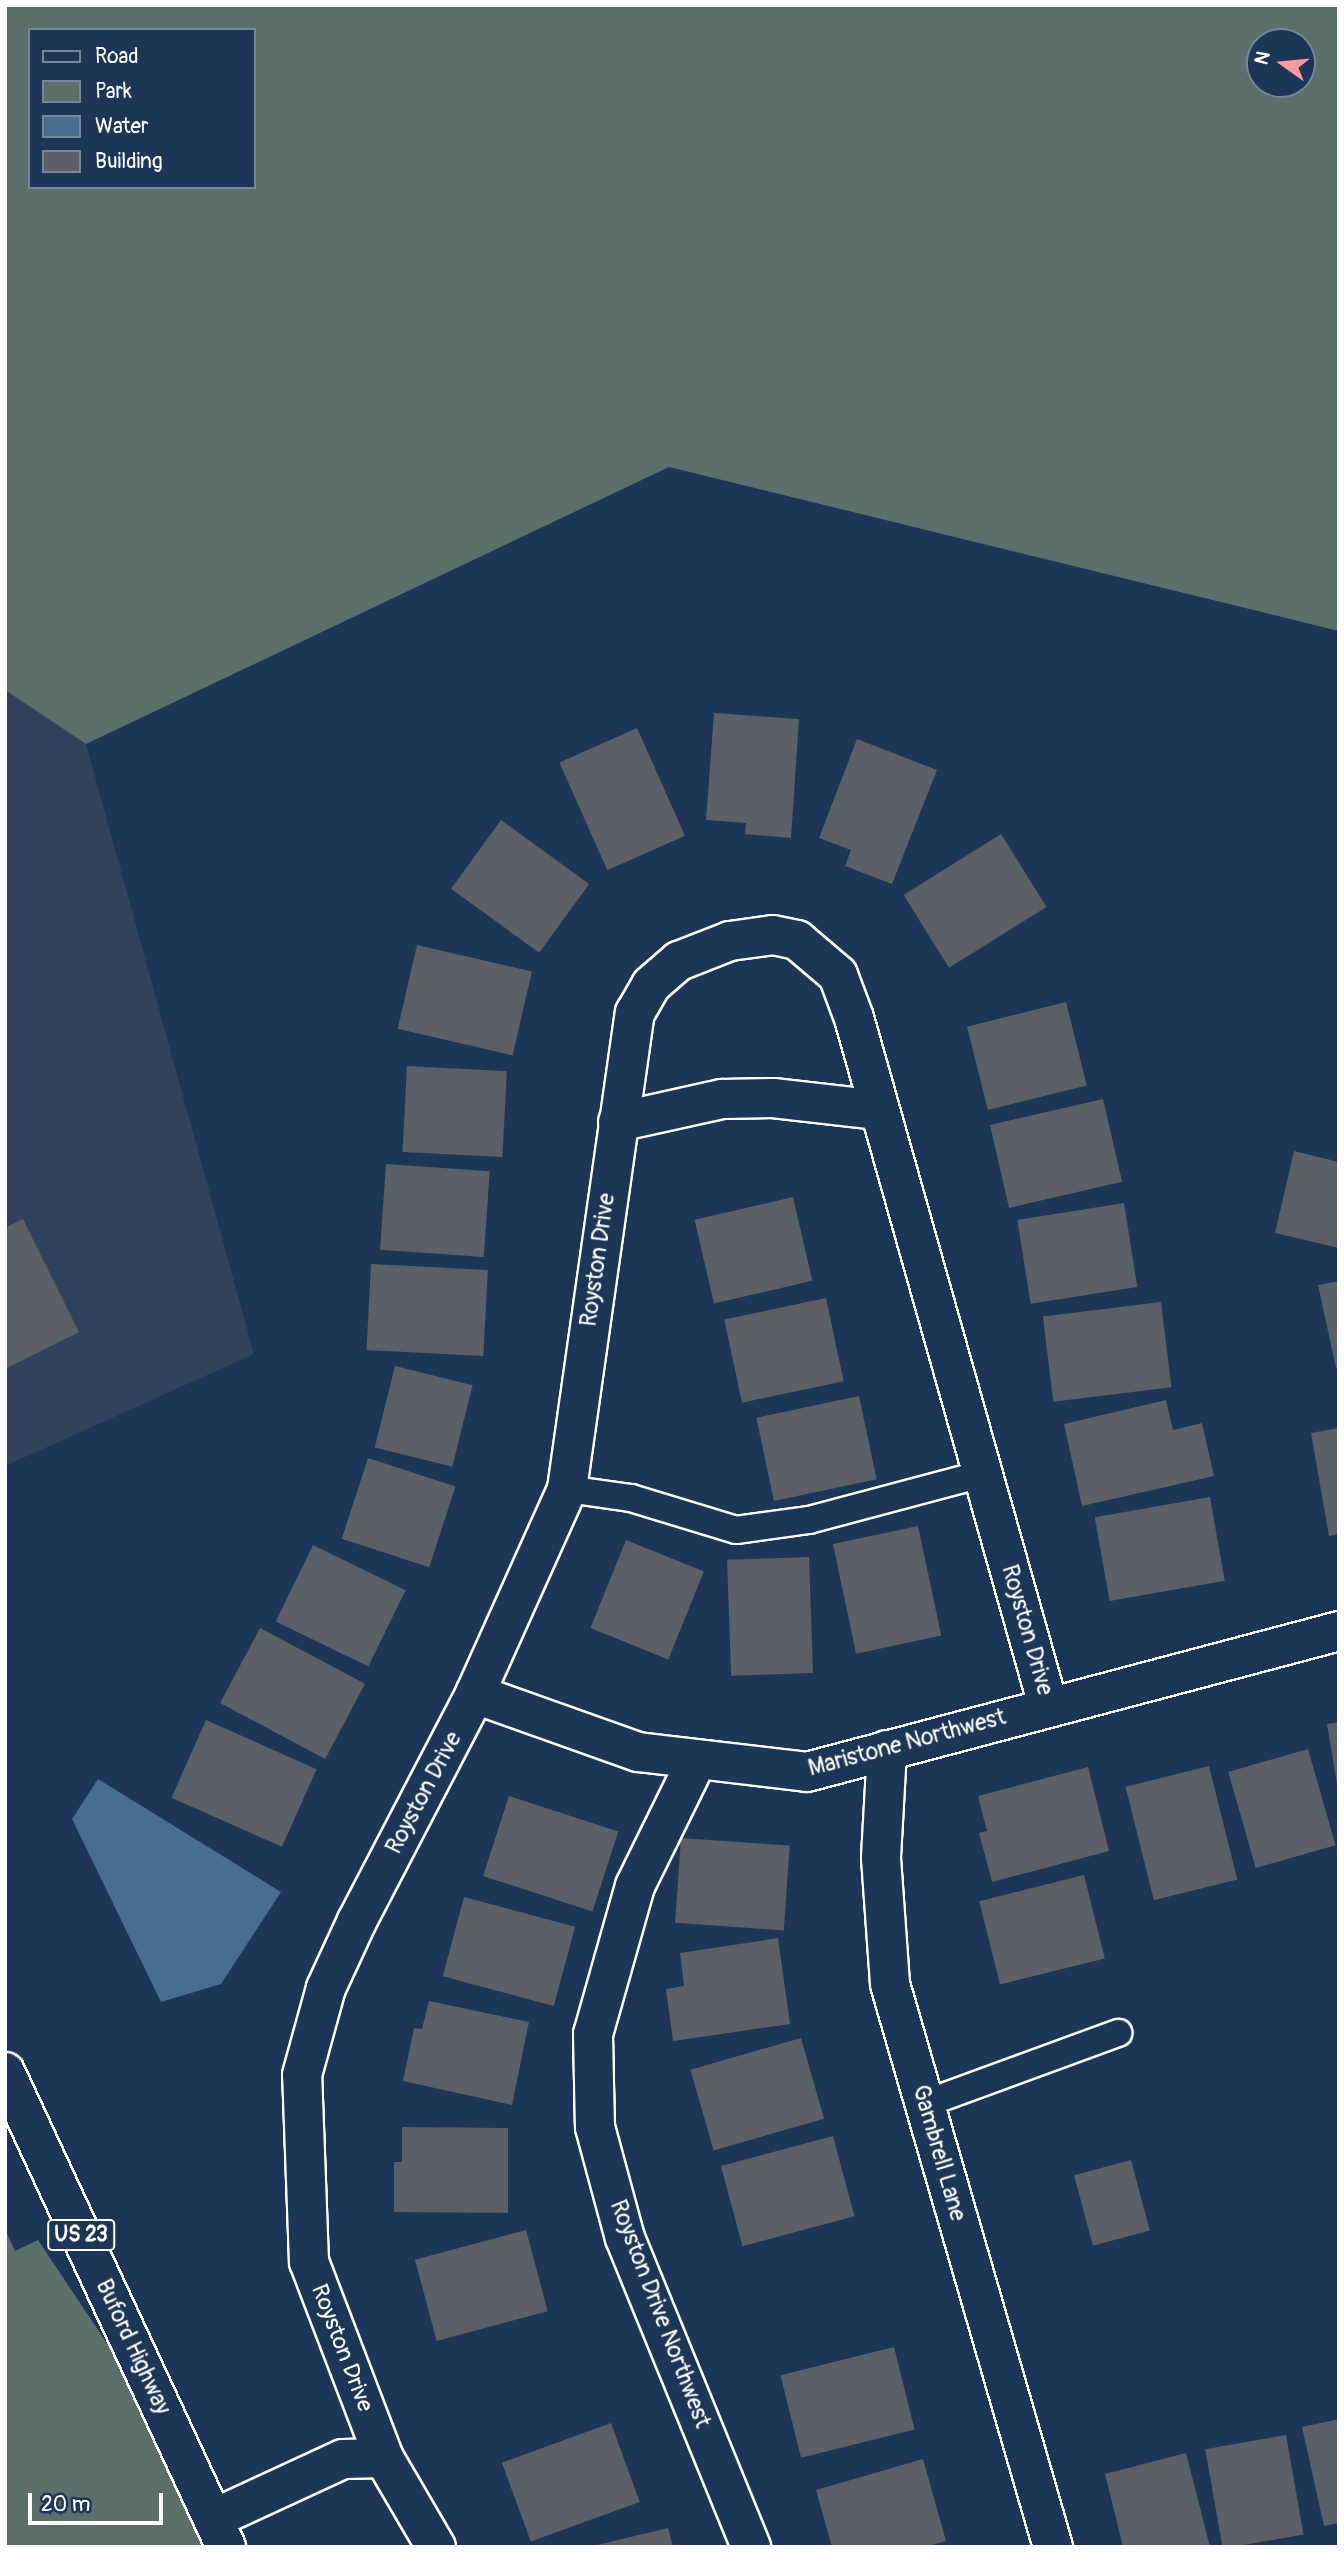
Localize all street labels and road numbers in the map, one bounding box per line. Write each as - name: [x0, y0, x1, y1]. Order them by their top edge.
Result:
- street label: Royston Drive: [575, 1192, 621, 1328]
- street label: Royston Drive: [995, 1562, 1059, 1698]
- street label: Maristone Northwest: [805, 1703, 1009, 1783]
- street label: Royston Drive: [380, 1727, 468, 1859]
- street label: Gambrell Lane: [906, 2082, 972, 2224]
- street label: Royston Drive Northwest: [604, 2196, 716, 2432]
- road number: US 23: [46, 2218, 116, 2252]
- street label: Buford Highway: [90, 2275, 176, 2419]
- street label: Royston Drive: [305, 2280, 379, 2416]

